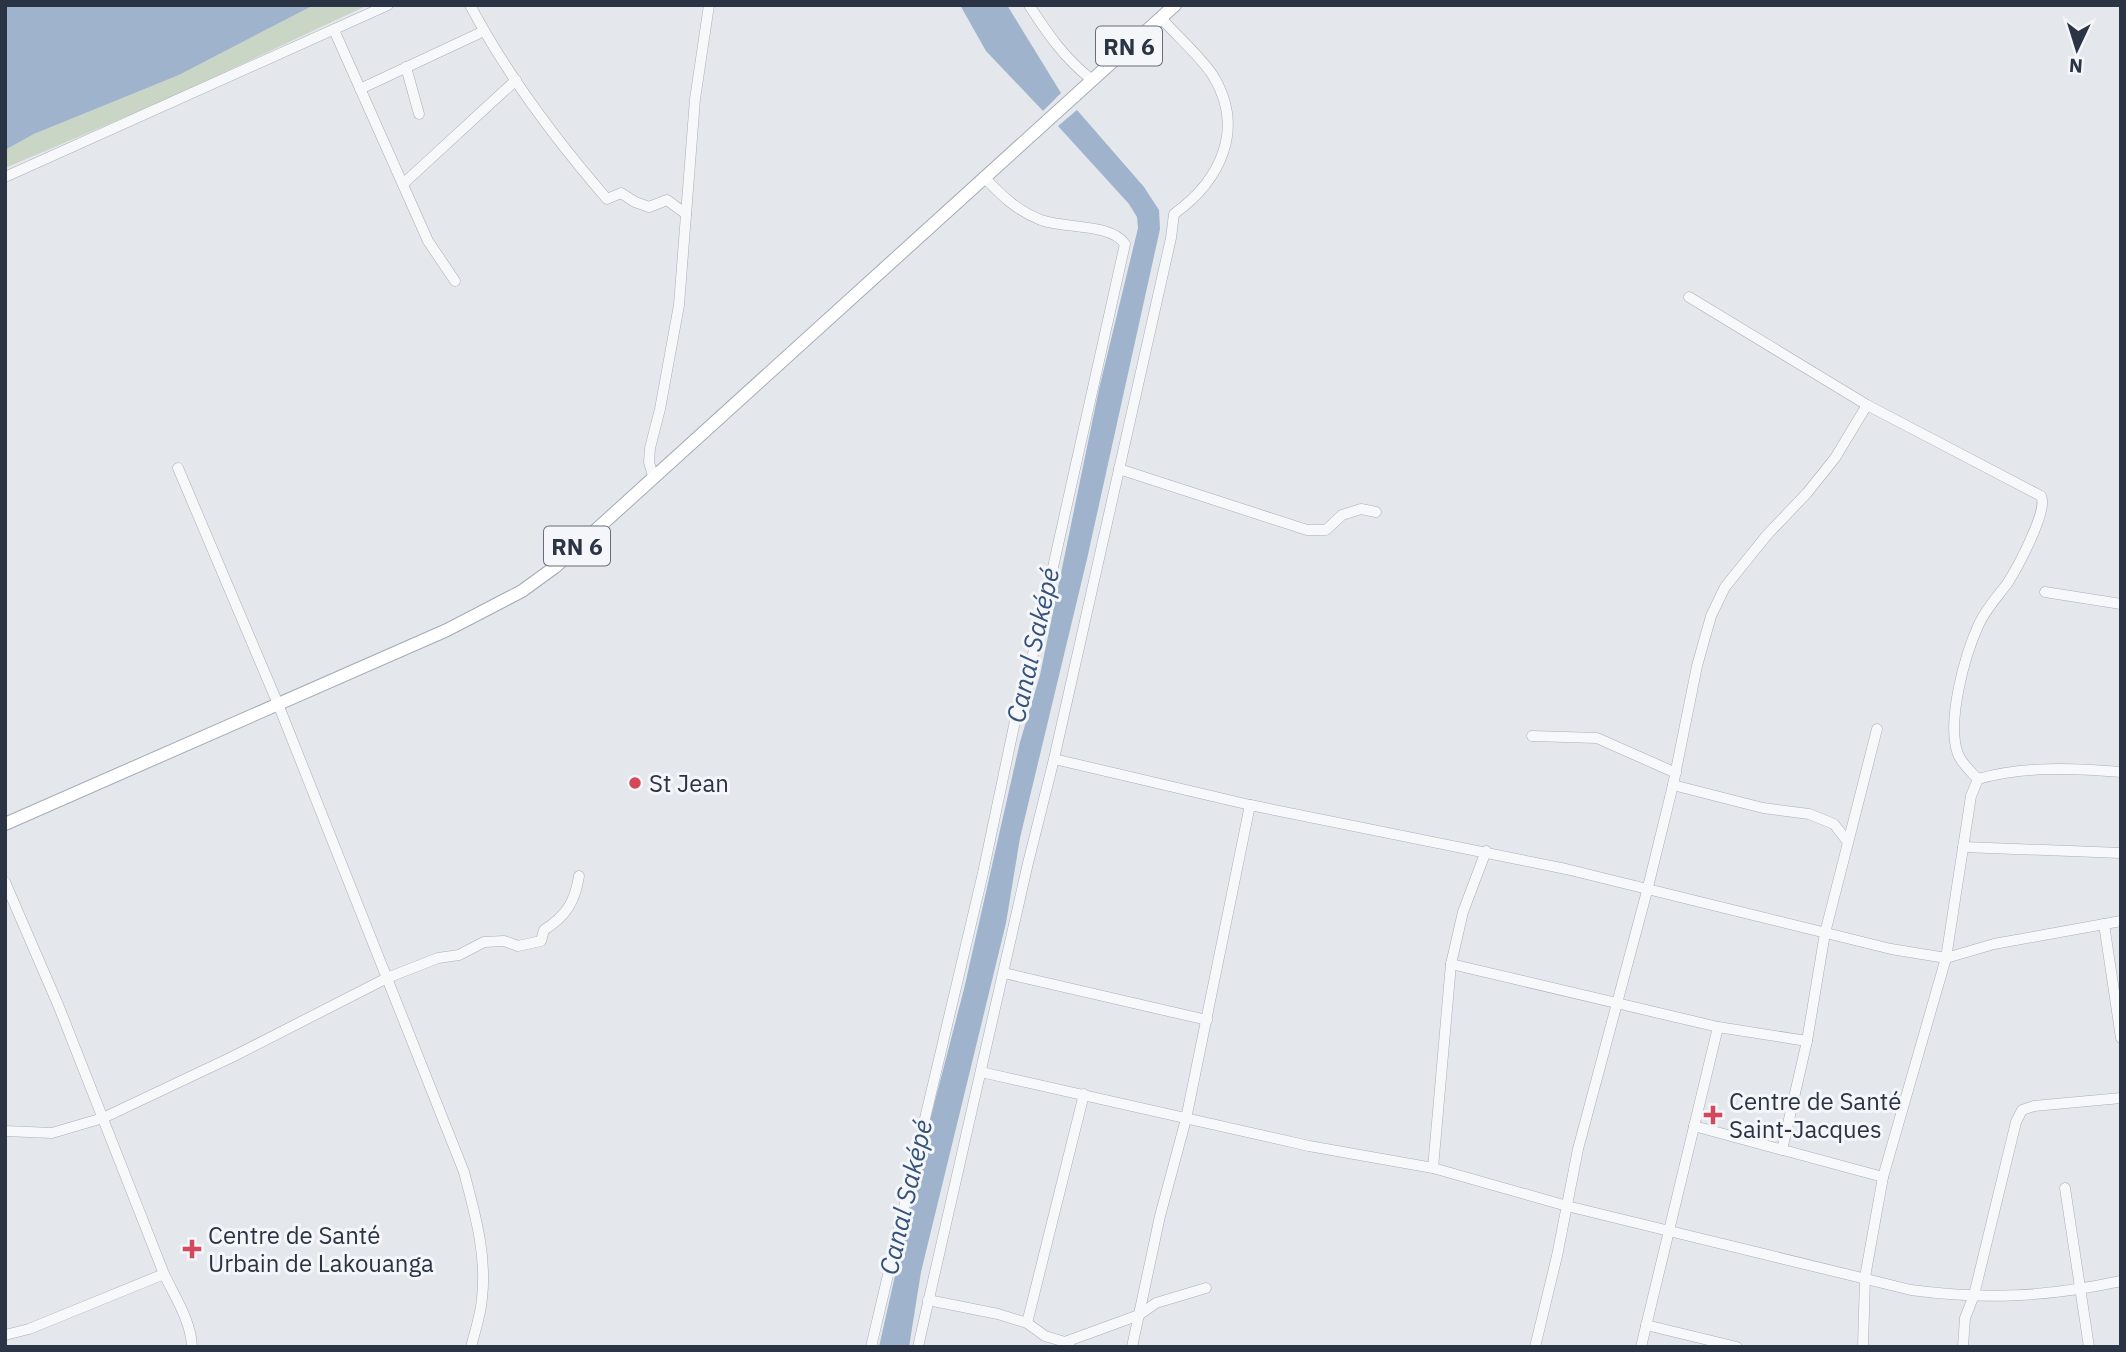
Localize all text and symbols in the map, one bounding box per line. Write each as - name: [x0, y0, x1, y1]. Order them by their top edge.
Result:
- north arrow: [2042, 14, 2112, 84]
- road number: RN 6: [1096, 26, 1162, 66]
- text: N: [2068, 54, 2084, 78]
- road number: RN 6: [544, 526, 610, 566]
- water label: Canal Saképé: [998, 564, 1066, 726]
- place label: St Jean: [649, 767, 729, 799]
- marker: St Jean: [627, 775, 643, 791]
- place label: Centre de Santé Saint-Jacques: [1729, 1085, 1901, 1145]
- marker: Centre de Santé Saint-Jacques: [1703, 1105, 1723, 1125]
- water label: Canal Saképé: [871, 1116, 939, 1278]
- place label: Centre de Santé Urbain de Lakouanga: [208, 1219, 434, 1279]
- marker: Centre de Santé Urbain de Lakouanga: [182, 1239, 202, 1259]

